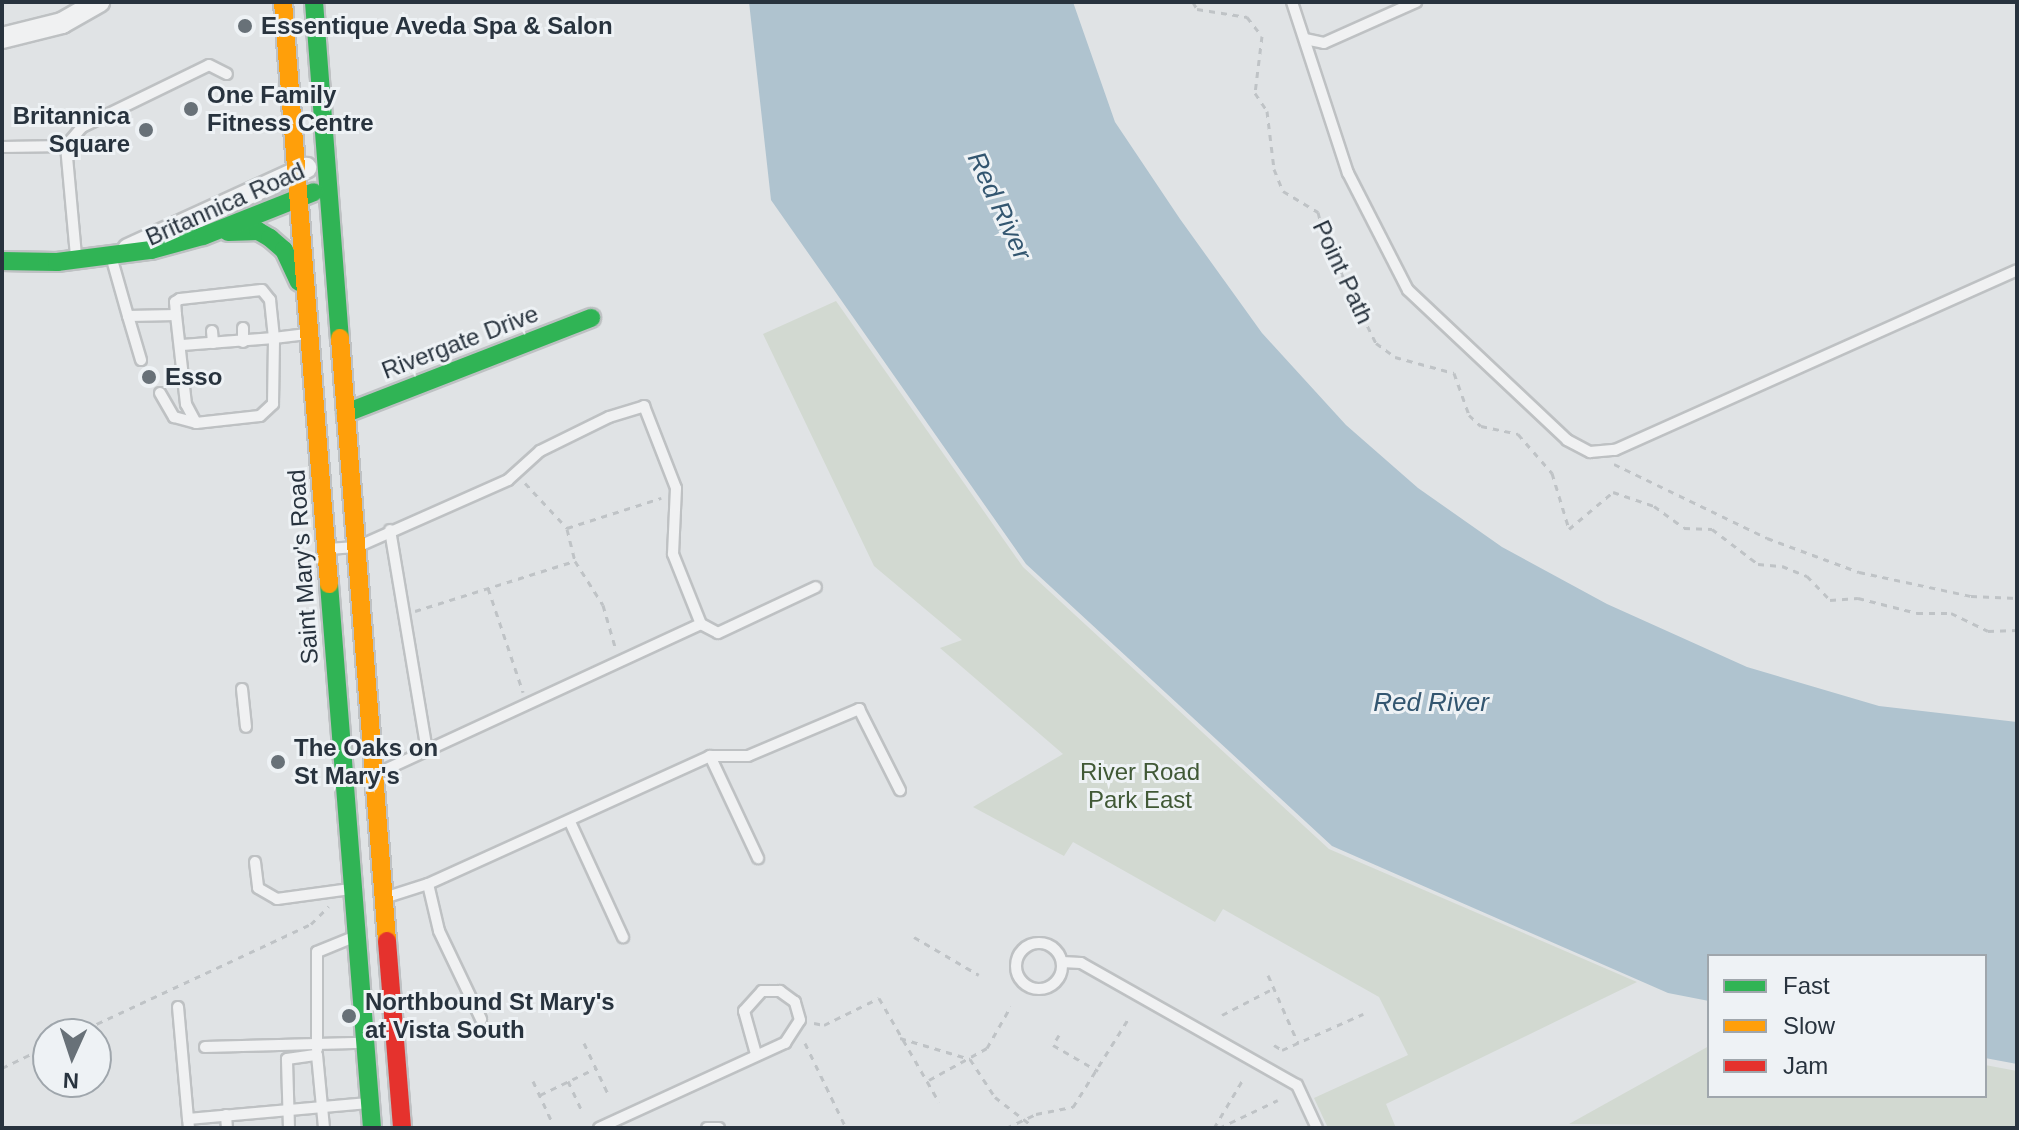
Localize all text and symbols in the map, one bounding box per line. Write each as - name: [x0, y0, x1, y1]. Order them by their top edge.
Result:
- place label: Essentique Aveda Spa & Salon: [261, 12, 614, 40]
- marker: Essentique Aveda Spa & Salon: [236, 17, 254, 35]
- place label: One Family Fitness Centre: [207, 81, 374, 137]
- marker: One Family Fitness Centre: [182, 100, 200, 118]
- place label: Britannica Square: [13, 102, 130, 158]
- marker: Britannica Square: [137, 121, 155, 139]
- water label: Red River: [960, 147, 1038, 265]
- street label: Britannica Road: [141, 156, 309, 252]
- street label: Point Path: [1307, 216, 1379, 328]
- street label: Rivergate Drive: [378, 299, 542, 385]
- place label: Esso: [165, 363, 222, 391]
- marker: Esso: [140, 368, 158, 386]
- street label: Saint Mary's Road: [282, 469, 324, 665]
- water label: Red River: [1373, 687, 1489, 719]
- place label: The Oaks on St Mary's: [294, 734, 438, 790]
- marker: The Oaks on St Mary's: [269, 753, 287, 771]
- park label: River Road Park East: [1080, 758, 1200, 814]
- legend: [1707, 954, 1987, 1098]
- text: Fast: [1783, 972, 1830, 999]
- place label: Northbound St Mary's at Vista South: [365, 988, 615, 1044]
- marker: Northbound St Mary's at Vista South: [340, 1007, 358, 1025]
- text: Slow: [1783, 1012, 1835, 1039]
- north arrow: [32, 1018, 112, 1098]
- text: Jam: [1783, 1052, 1828, 1079]
- text: N: [62, 1068, 79, 1093]

